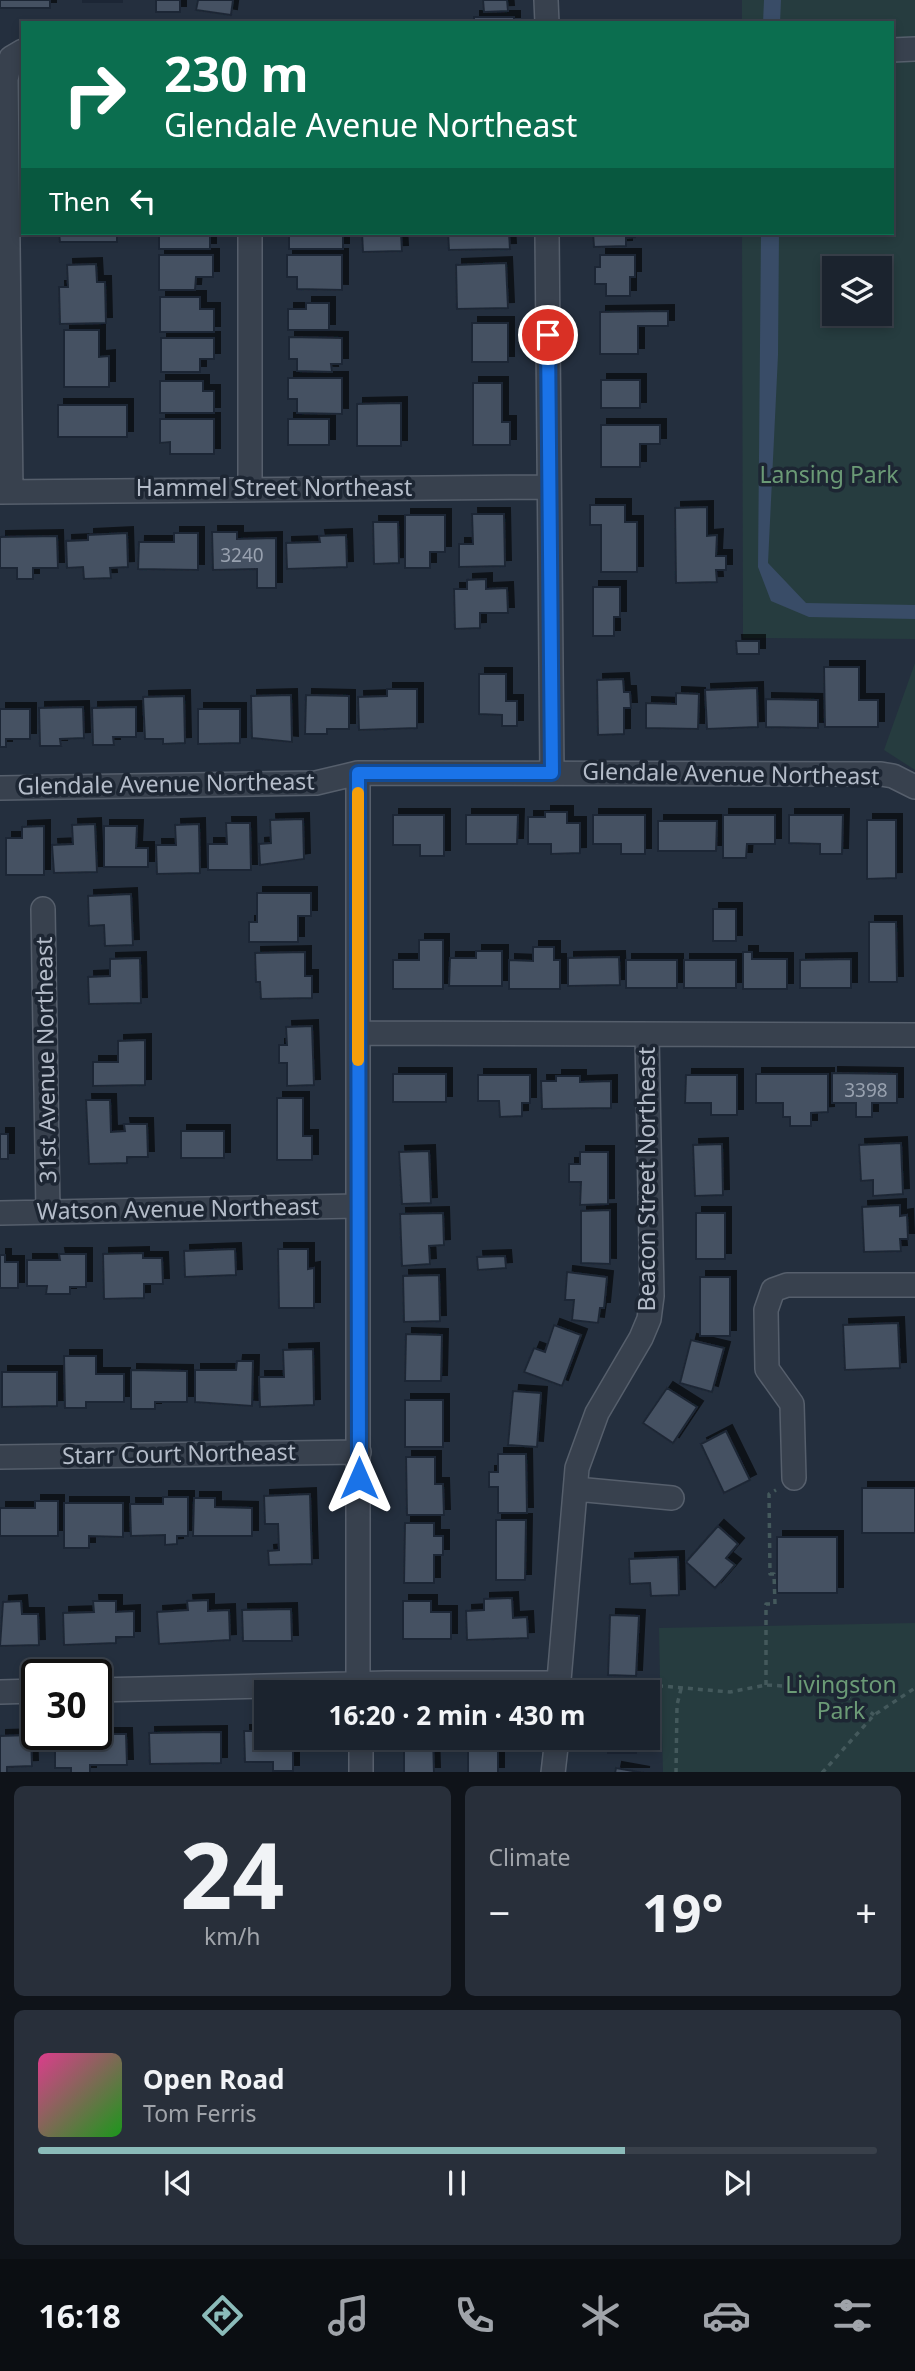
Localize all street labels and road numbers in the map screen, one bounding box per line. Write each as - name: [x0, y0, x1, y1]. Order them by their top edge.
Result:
- street label: Hammel Street Northeast: [136, 471, 412, 503]
- street label: Glendale Avenue Northeast: [582, 754, 880, 792]
- street label: Glendale Avenue Northeast: [17, 764, 315, 802]
- street label: 31st Avenue Northeast: [27, 936, 63, 1184]
- street label: Beacon Street Northeast: [630, 1047, 662, 1311]
- street label: Watson Avenue Northeast: [36, 1190, 320, 1226]
- street label: Starr Court Northeast: [62, 1435, 296, 1471]

